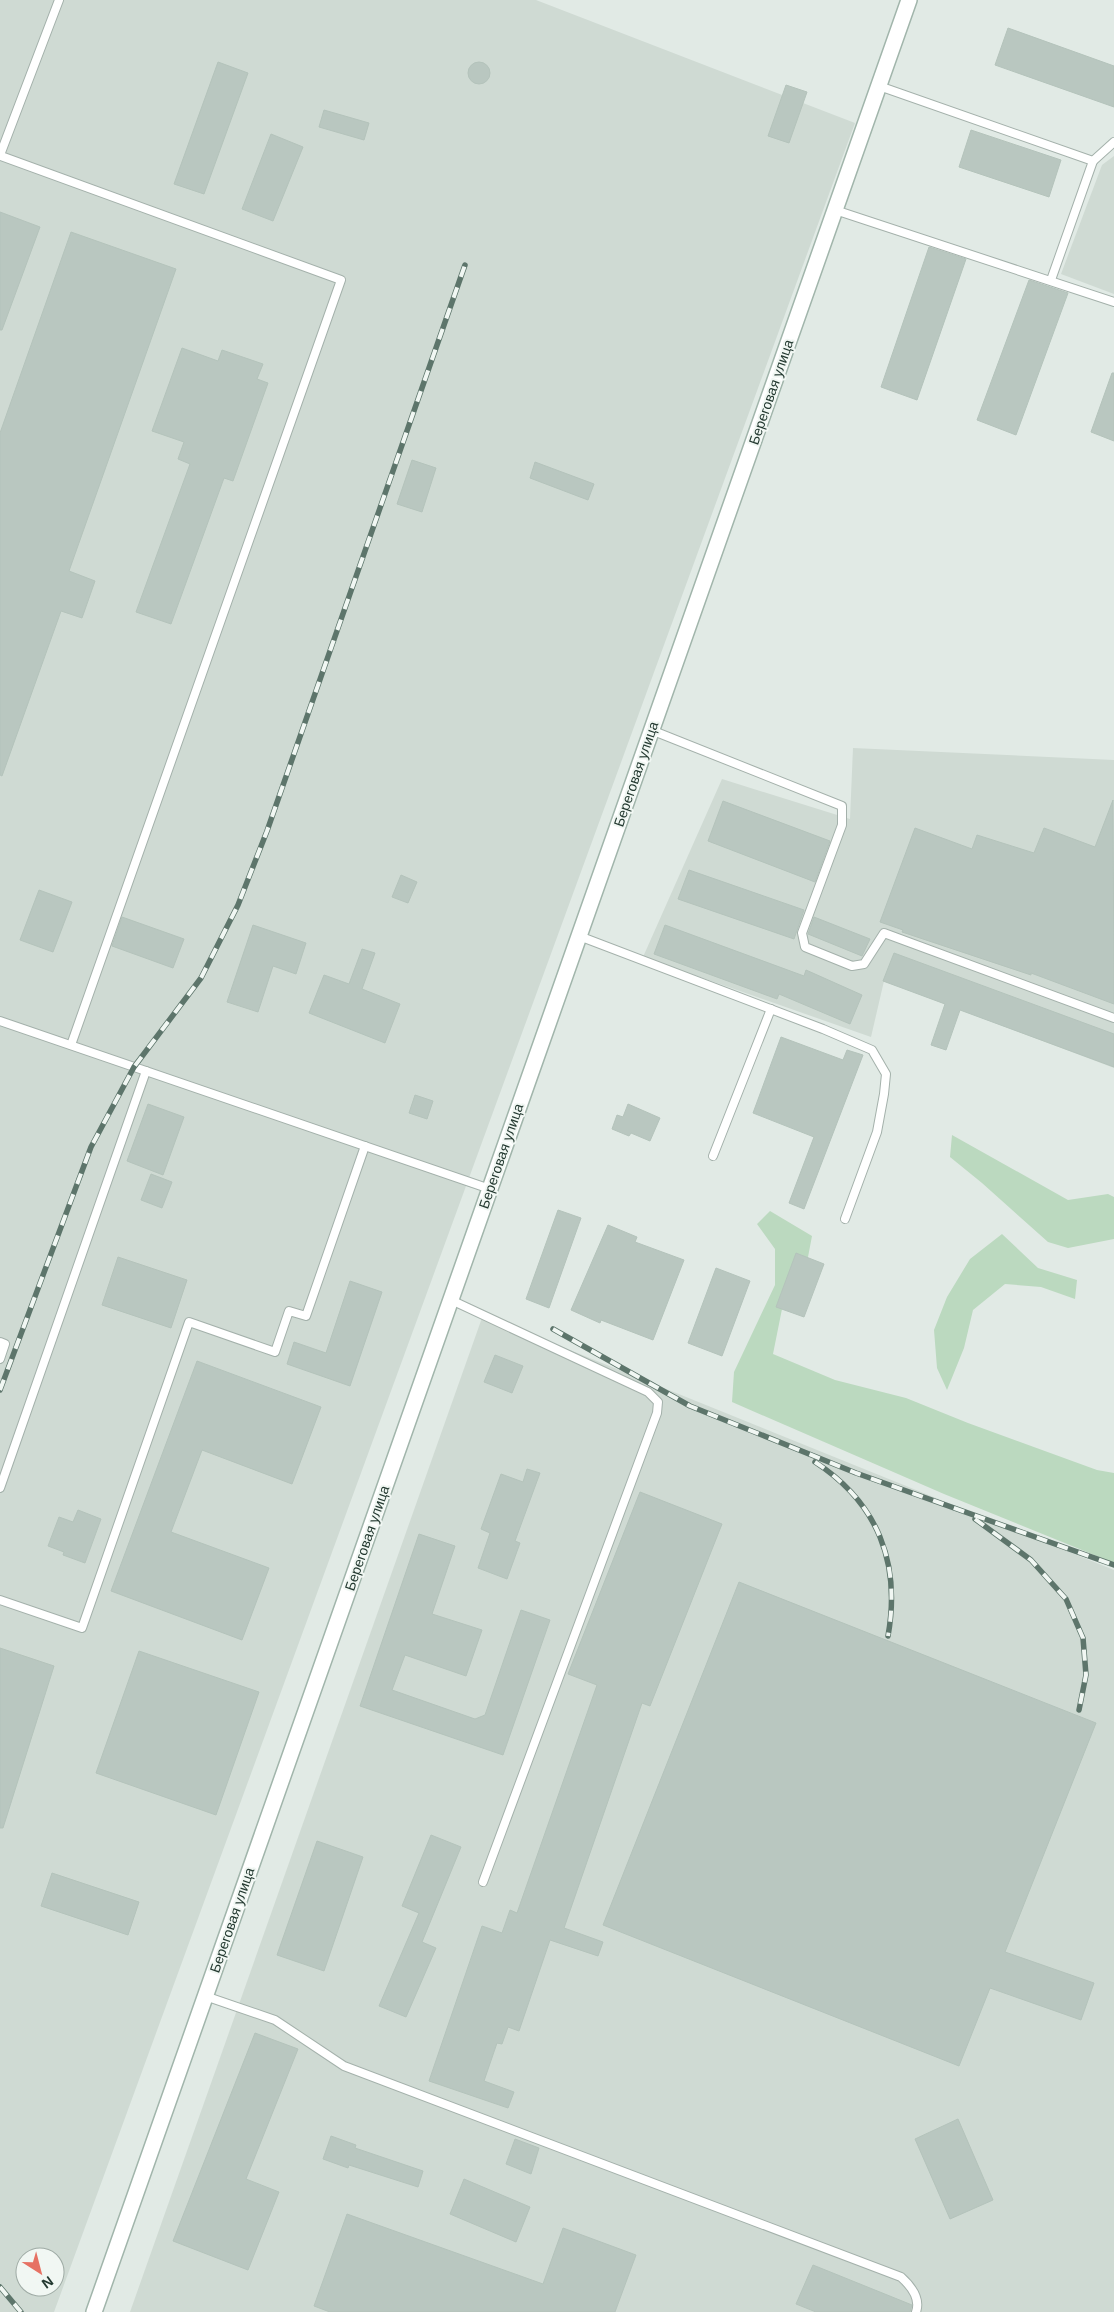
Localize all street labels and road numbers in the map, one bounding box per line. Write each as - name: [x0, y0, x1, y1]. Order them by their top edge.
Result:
- street label: Береговая улица: [746, 337, 797, 447]
- street label: Береговая улица: [611, 719, 662, 829]
- street label: Береговая улица: [476, 1101, 527, 1211]
- street label: Береговая улица: [342, 1483, 393, 1593]
- street label: Береговая улица: [207, 1865, 258, 1975]

